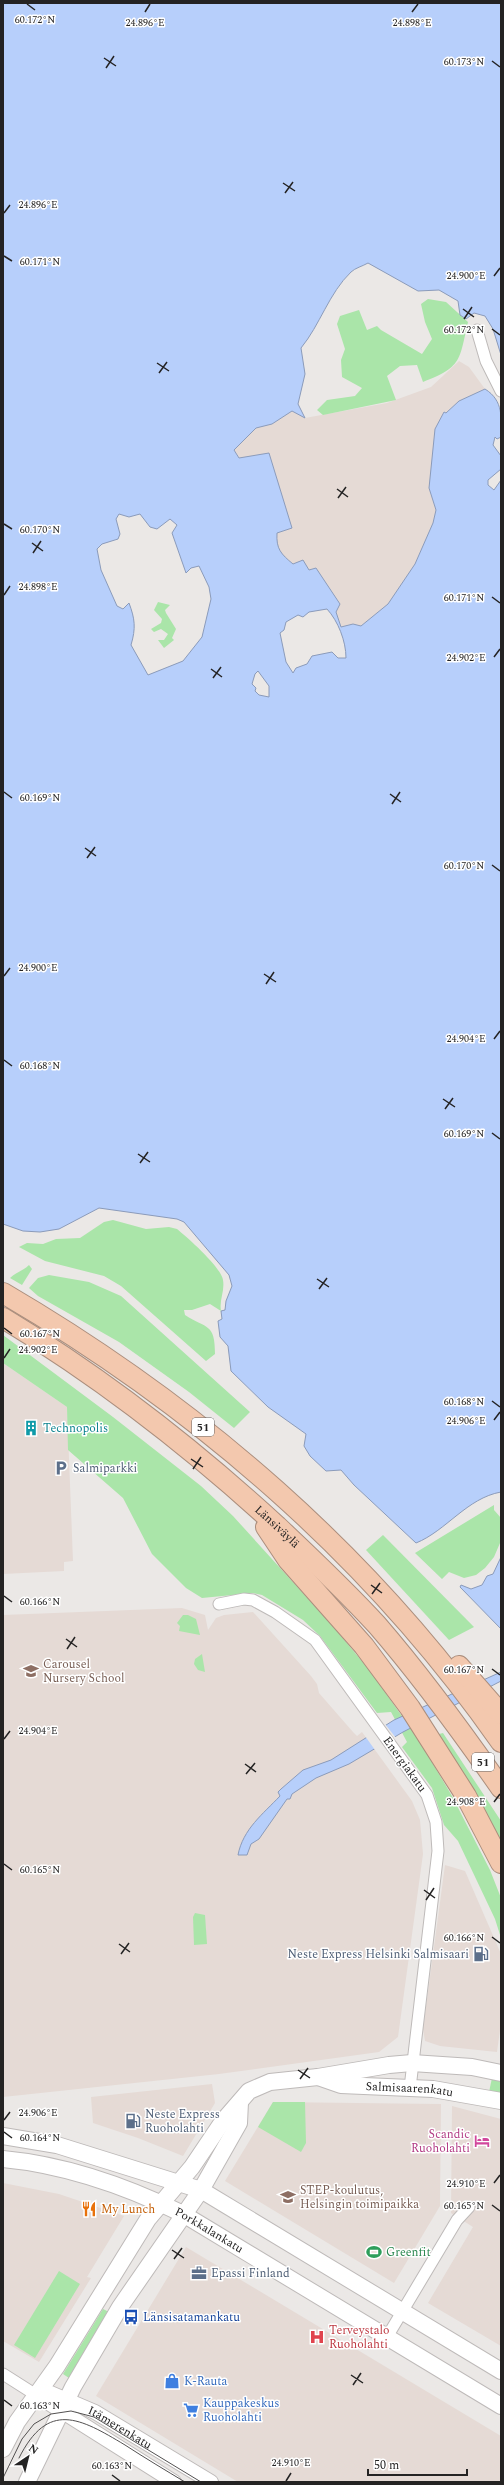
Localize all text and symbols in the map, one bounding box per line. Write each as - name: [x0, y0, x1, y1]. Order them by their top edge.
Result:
- text: 60.172°N: [15, 12, 55, 28]
- text: 24.896°E: [125, 15, 165, 31]
- text: 24.898°E: [392, 15, 432, 31]
- text: 60.173°N: [444, 54, 484, 70]
- text: 24.896°E: [18, 197, 58, 213]
- text: 60.171°N: [20, 254, 60, 270]
- text: 24.900°E: [446, 268, 486, 284]
- text: 60.172°N: [444, 322, 484, 338]
- text: 60.170°N: [20, 522, 60, 538]
- text: 24.898°E: [18, 579, 58, 595]
- text: 60.171°N: [444, 590, 484, 606]
- text: 24.902°E: [446, 650, 486, 666]
- text: 60.169°N: [20, 790, 60, 806]
- text: 60.170°N: [444, 858, 484, 874]
- text: 24.900°E: [18, 960, 58, 976]
- text: 24.904°E: [446, 1031, 486, 1047]
- text: 60.168°N: [20, 1058, 60, 1074]
- text: 60.169°N: [444, 1126, 484, 1142]
- text: 60.167°N: [20, 1326, 60, 1342]
- text: 24.902°E: [18, 1342, 58, 1358]
- text: 60.168°N: [444, 1394, 484, 1410]
- text: 24.906°E: [446, 1413, 486, 1429]
- road number: 51: [192, 1418, 214, 1436]
- building icon: Technopolis: [22, 1419, 40, 1437]
- place label: Technopolis: [43, 1419, 108, 1438]
- parking icon: Salmiparkki: [52, 1459, 70, 1477]
- place label: Salmiparkki: [73, 1459, 137, 1478]
- street label: Länsiväylä: [250, 1501, 304, 1553]
- text: 60.166°N: [20, 1594, 60, 1610]
- place label: Carousel Nursery School: [43, 1655, 125, 1688]
- school or university icon: Carousel Nursery School: [22, 1662, 40, 1680]
- text: 60.167°N: [444, 1662, 484, 1678]
- text: 24.904°E: [18, 1723, 58, 1739]
- street label: Energiakatu: [378, 1732, 431, 1796]
- road number: 51: [472, 1753, 494, 1771]
- text: 24.908°E: [446, 1794, 486, 1810]
- text: 60.165°N: [20, 1862, 60, 1878]
- text: 60.166°N: [444, 1930, 484, 1946]
- place label: Neste Express Helsinki Salmisaari: [287, 1945, 469, 1964]
- fuel station icon: Neste Express Helsinki Salmisaari: [472, 1945, 490, 1963]
- street label: Salmisaarenkatu: [365, 2077, 455, 2102]
- text: 24.906°E: [18, 2105, 58, 2121]
- place label: Neste Express Ruoholahti: [145, 2105, 220, 2138]
- fuel station icon: Neste Express Ruoholahti: [124, 2112, 142, 2130]
- place label: Scandic Ruoholahti: [411, 2125, 470, 2158]
- text: 60.164°N: [20, 2130, 60, 2146]
- hotel icon: Scandic Ruoholahti: [473, 2132, 491, 2150]
- text: 24.910°E: [446, 2176, 486, 2192]
- place label: STEP-koulutus, Helsingin toimipaikka: [300, 2181, 419, 2214]
- school or university icon: STEP-koulutus, Helsingin toimipaikka: [279, 2188, 297, 2206]
- text: 60.165°N: [444, 2198, 484, 2214]
- restaurant icon: My Lunch: [80, 2200, 98, 2218]
- place label: My Lunch: [101, 2200, 155, 2219]
- street label: Porkkalankatu: [171, 2202, 247, 2259]
- sports icon: Greenfit: [365, 2243, 383, 2261]
- place label: Greenfit: [386, 2243, 431, 2262]
- office icon: Epassi Finland: [190, 2264, 208, 2282]
- place label: Epassi Finland: [211, 2264, 290, 2283]
- bus stop icon: Länsisatamankatu: [122, 2308, 140, 2326]
- place label: Länsisatamankatu: [143, 2308, 240, 2327]
- place label: Terveystalo Ruoholahti: [329, 2321, 390, 2354]
- hospital icon: Terveystalo Ruoholahti: [308, 2328, 326, 2346]
- shop icon: K-Rauta: [163, 2372, 181, 2390]
- place label: K-Rauta: [184, 2372, 228, 2391]
- place label: Kauppakeskus Ruoholahti: [203, 2394, 279, 2427]
- text: 60.163°N: [20, 2398, 60, 2414]
- street label: Itämerenkatu: [85, 2401, 156, 2454]
- supermarket icon: Kauppakeskus Ruoholahti: [182, 2401, 200, 2419]
- north arrow: [8, 2437, 48, 2477]
- text: N: [25, 2440, 42, 2459]
- scale bar: [368, 2451, 467, 2477]
- text: 24.910°E: [271, 2455, 311, 2471]
- text: 50 m: [374, 2456, 399, 2475]
- text: 60.163°N: [92, 2458, 132, 2474]

